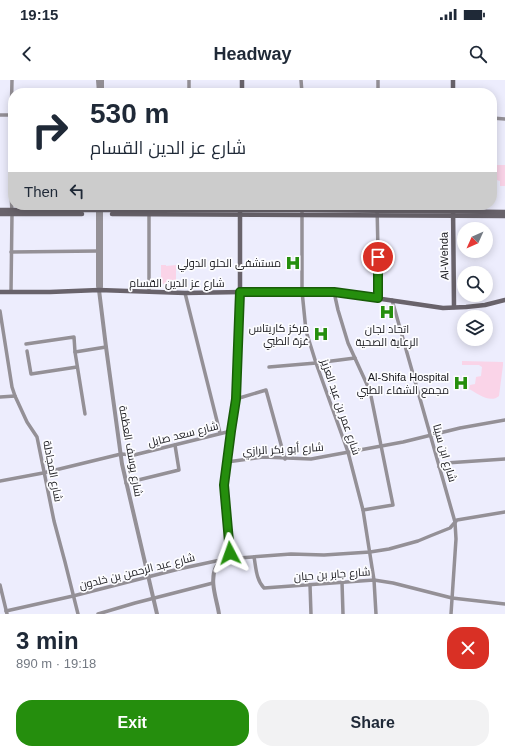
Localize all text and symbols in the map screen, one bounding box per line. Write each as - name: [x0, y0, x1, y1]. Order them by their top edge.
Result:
- text: 19:15: [20, 6, 58, 23]
- icon: back: [16, 43, 38, 65]
- icon: search: [467, 43, 489, 65]
- text: Headway: [213, 44, 292, 64]
- text: 530 m: [90, 98, 169, 129]
- icon: right: [24, 104, 76, 156]
- text: شارع عز الدين القسام: [90, 138, 246, 158]
- icon: left: [66, 180, 88, 202]
- text: Then: [24, 183, 58, 200]
- north arrow: [457, 222, 493, 258]
- map controls: [457, 222, 493, 346]
- street label: Al-Wehda: [438, 231, 450, 280]
- pin: [361, 240, 395, 274]
- icon: arrive: [367, 246, 389, 268]
- hospital icon: مستشفى الحلو الدولي: [284, 254, 302, 272]
- place label: مستشفى الحلو الدولي: [177, 257, 281, 272]
- button: search: [457, 266, 493, 302]
- street label: شارع عز الدين القسام: [129, 277, 225, 291]
- hospital icon: اتحاد لجان الرعاية الصحية: [378, 303, 396, 321]
- button: layers: [457, 310, 493, 346]
- place label: مركز كاريتاس غزة الطبي: [249, 322, 309, 350]
- place label: اتحاد لجان الرعاية الصحية: [356, 323, 418, 349]
- hospital icon: مركز كاريتاس غزة الطبي: [312, 325, 330, 343]
- street label: شارع عمر بن عبد العزيز: [317, 357, 363, 457]
- place label: Al-Shifa Hospital مجمع الشفاء الطبي: [357, 371, 449, 399]
- hospital icon: Al-Shifa Hospital مجمع الشفاء الطبي: [452, 374, 470, 392]
- street label: شارع يوسف العظمة: [115, 404, 145, 498]
- street label: شارع سعد صايل: [146, 419, 220, 451]
- street label: شارع ابن سينا: [429, 423, 459, 484]
- street label: شارع المجادلة: [39, 439, 65, 503]
- street label: شارع أبو بكر الرازي: [242, 440, 324, 460]
- position arrow: [209, 532, 251, 574]
- street label: شارع عبد الرحمن بن خلدون: [78, 551, 197, 593]
- street label: شارع جابر بن حيان: [293, 565, 371, 585]
- text: 3 min: [16, 627, 79, 654]
- button: close: [447, 627, 489, 669]
- text: 890 m · 19:18: [16, 656, 96, 671]
- button: Exit: [16, 700, 249, 746]
- button: Share: [257, 700, 489, 746]

